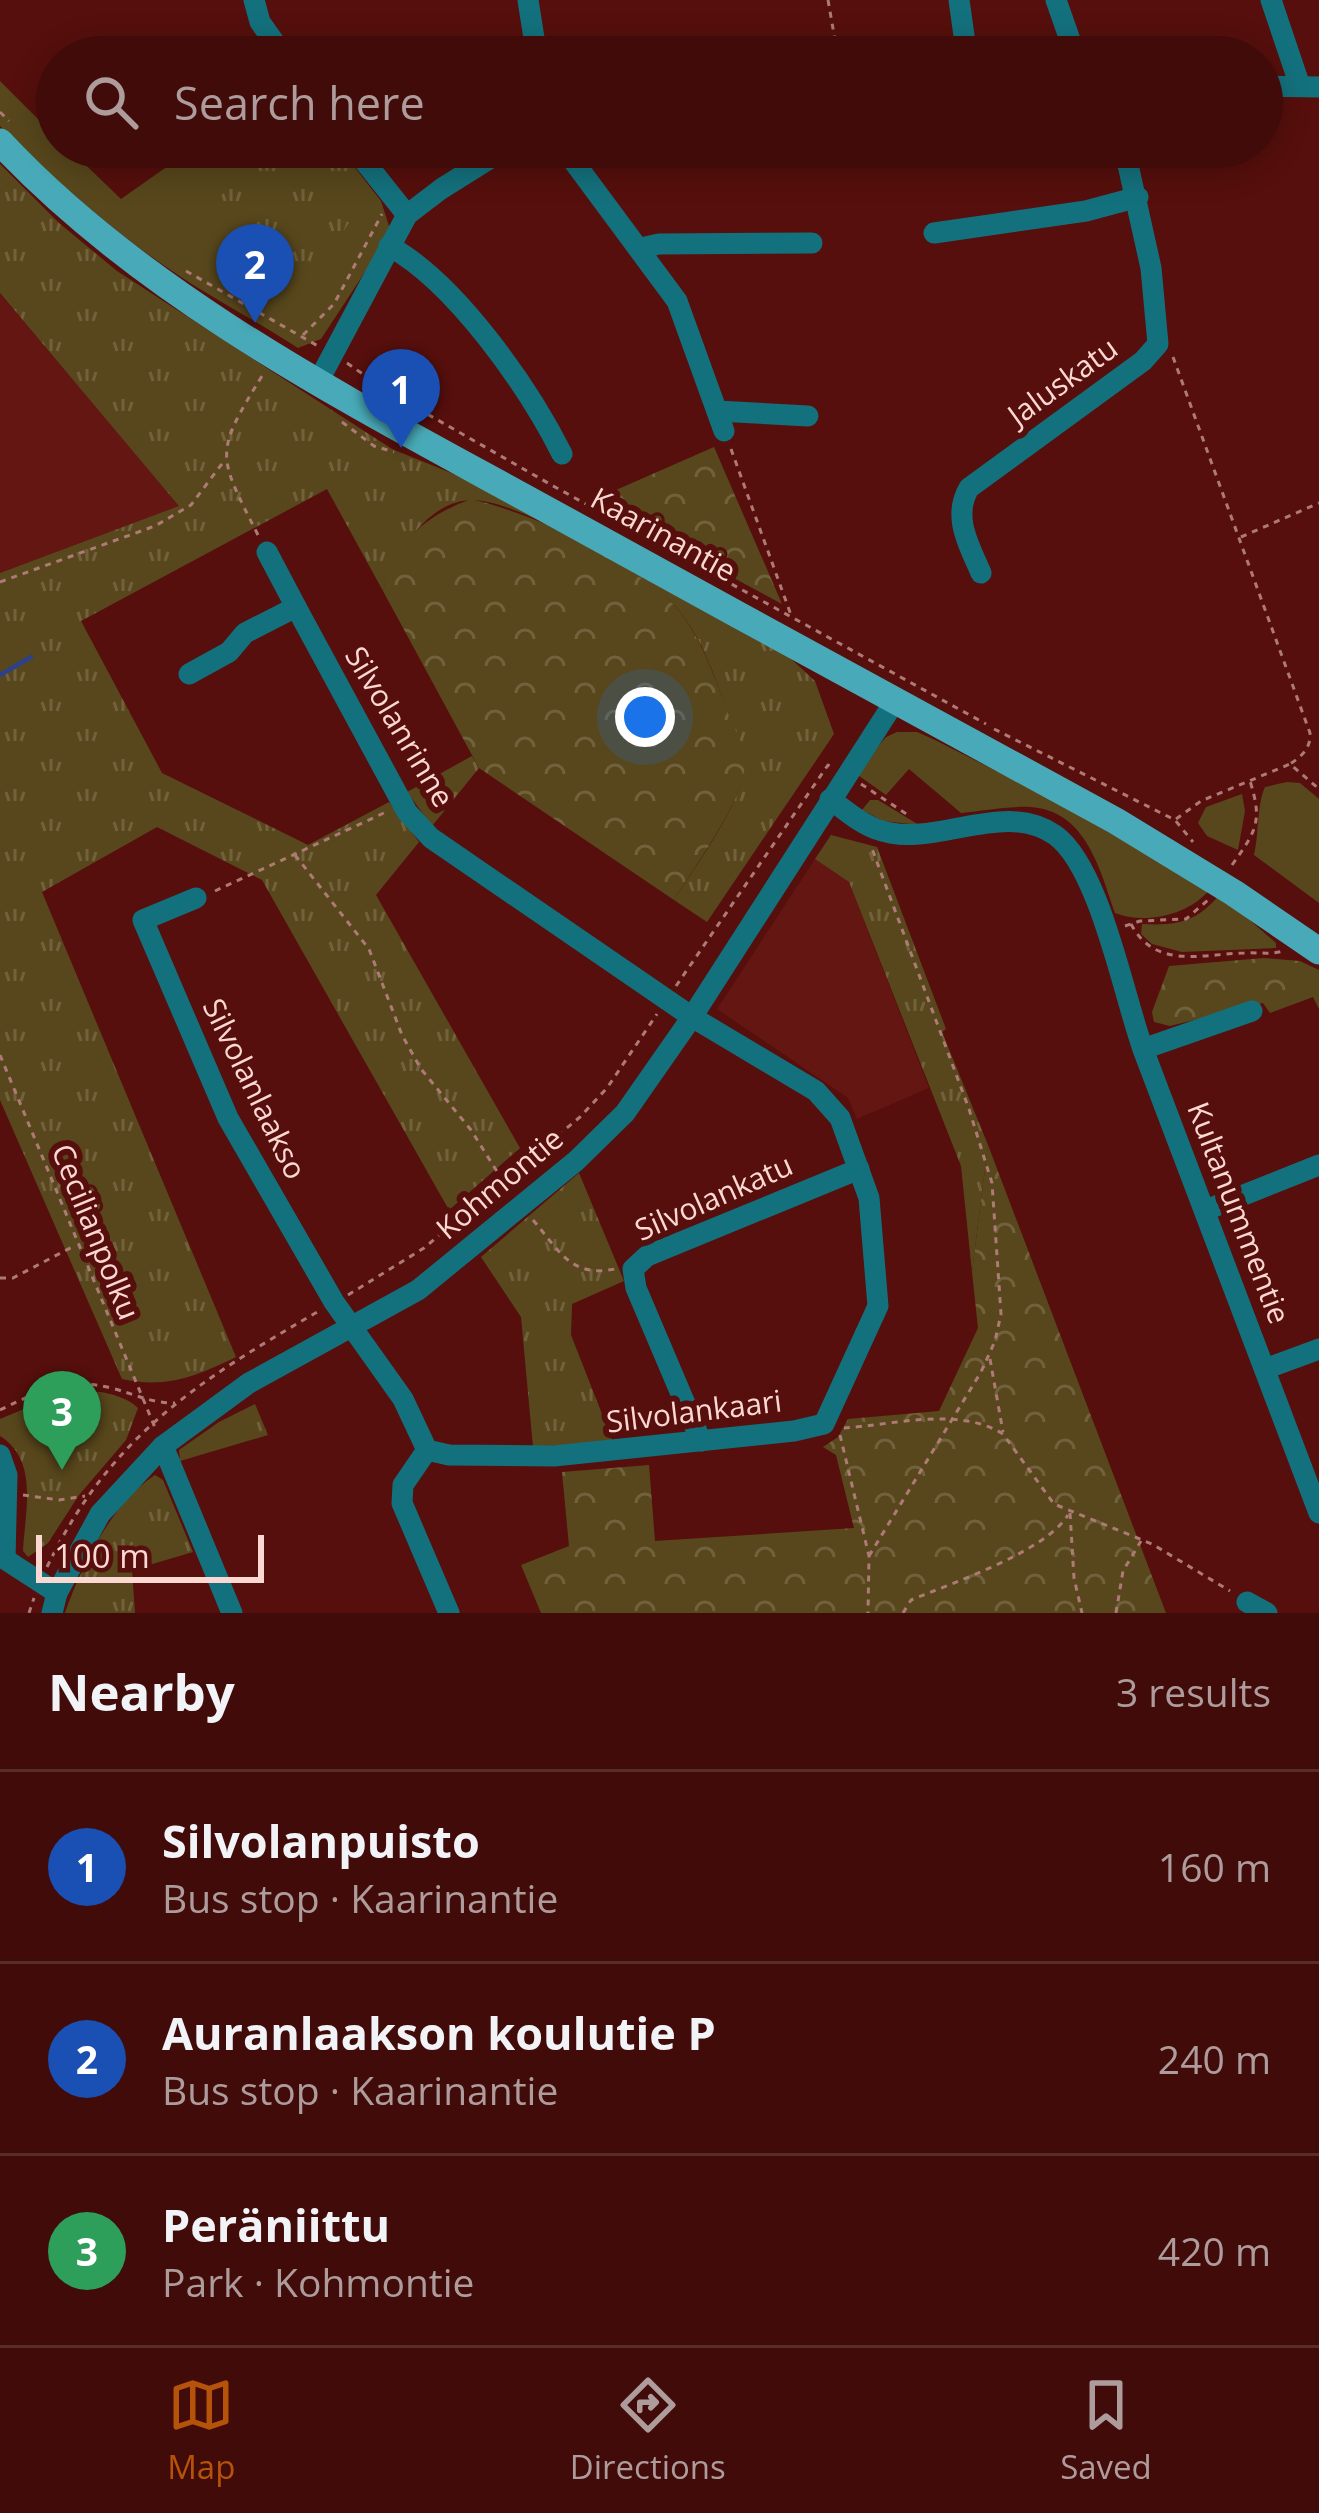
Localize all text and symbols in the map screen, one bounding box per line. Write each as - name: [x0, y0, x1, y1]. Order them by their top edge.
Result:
- search box: [36, 36, 1283, 168]
- icon: search: [78, 69, 144, 135]
- text: Search here: [174, 72, 425, 133]
- pin: 2: [216, 224, 294, 323]
- street label: Jaluskatu: [996, 327, 1125, 436]
- pin: 1: [362, 349, 440, 448]
- street label: Kaarinantie: [584, 477, 744, 590]
- street label: Silvolanrinne: [336, 638, 464, 814]
- your location: [615, 687, 675, 747]
- street label: Silvolanlaakso: [194, 991, 317, 1186]
- street label: Kultanummentie: [1178, 1096, 1301, 1329]
- street label: Kohmontie: [427, 1118, 571, 1248]
- street label: Cecilianpolku: [43, 1138, 150, 1325]
- street label: Silvolankatu: [628, 1144, 799, 1250]
- pin: 3: [23, 1371, 101, 1470]
- street label: Silvolankaari: [604, 1379, 784, 1442]
- scale bar: [36, 1529, 264, 1582]
- text: 100 m: [54, 1533, 150, 1578]
- text: Nearby: [48, 1656, 235, 1726]
- text: 3 results: [1116, 1665, 1271, 1718]
- text: Silvolanpuisto: [162, 1810, 480, 1871]
- text: 1: [76, 1840, 98, 1893]
- text: 160 m: [1158, 1840, 1271, 1893]
- text: Bus stop · Kaarinantie: [162, 1871, 558, 1924]
- text: Auranlaakson koulutie P: [162, 2002, 716, 2063]
- text: 2: [76, 2032, 98, 2085]
- text: 240 m: [1158, 2032, 1271, 2085]
- text: Bus stop · Kaarinantie: [162, 2063, 558, 2116]
- text: Peräniittu: [162, 2194, 390, 2255]
- text: 3: [76, 2224, 98, 2277]
- text: 420 m: [1158, 2224, 1271, 2277]
- text: Park · Kohmontie: [162, 2255, 474, 2308]
- tab: Map: [167, 2372, 235, 2489]
- tab: Directions: [570, 2372, 726, 2489]
- tab: Saved: [1060, 2372, 1152, 2489]

